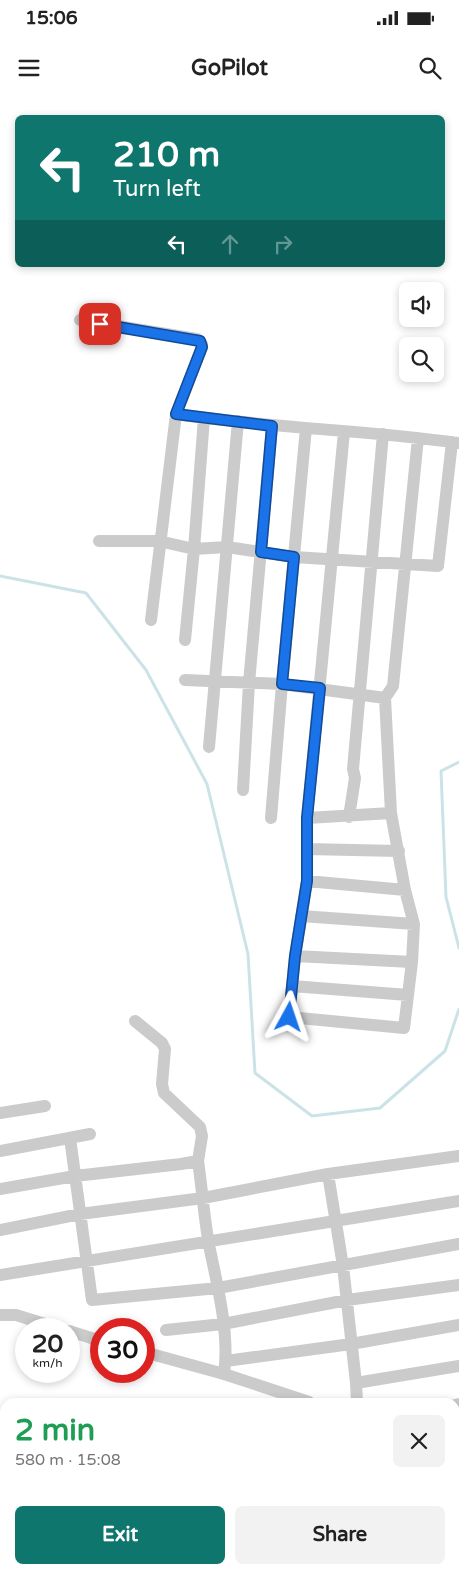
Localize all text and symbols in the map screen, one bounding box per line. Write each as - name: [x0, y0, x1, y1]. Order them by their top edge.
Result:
- text: 15:06: [25, 7, 78, 29]
- icon: menu: [15, 54, 43, 82]
- icon: search: [416, 54, 444, 82]
- text: GoPilot: [191, 55, 268, 81]
- text: 210 m: [113, 134, 220, 176]
- icon: left: [30, 135, 95, 200]
- text: Turn left: [113, 176, 201, 202]
- icon: left: [163, 230, 191, 258]
- icon: ahead: [216, 230, 244, 258]
- icon: right: [269, 230, 297, 258]
- map controls: [399, 282, 444, 382]
- button: sound: [399, 282, 444, 327]
- pin: [79, 303, 121, 345]
- icon: arrive: [86, 310, 114, 338]
- button: search: [399, 337, 444, 382]
- position arrow: [262, 990, 314, 1042]
- speed limit sign: 30: [90, 1318, 155, 1383]
- text: 20: [32, 1329, 63, 1359]
- text: km/h: [32, 1356, 63, 1370]
- text: 2 min: [15, 1412, 95, 1449]
- button: close: [393, 1415, 445, 1467]
- text: 580 m · 15:08: [15, 1450, 121, 1470]
- button: Exit: [15, 1506, 225, 1564]
- button: Share: [235, 1506, 445, 1564]

